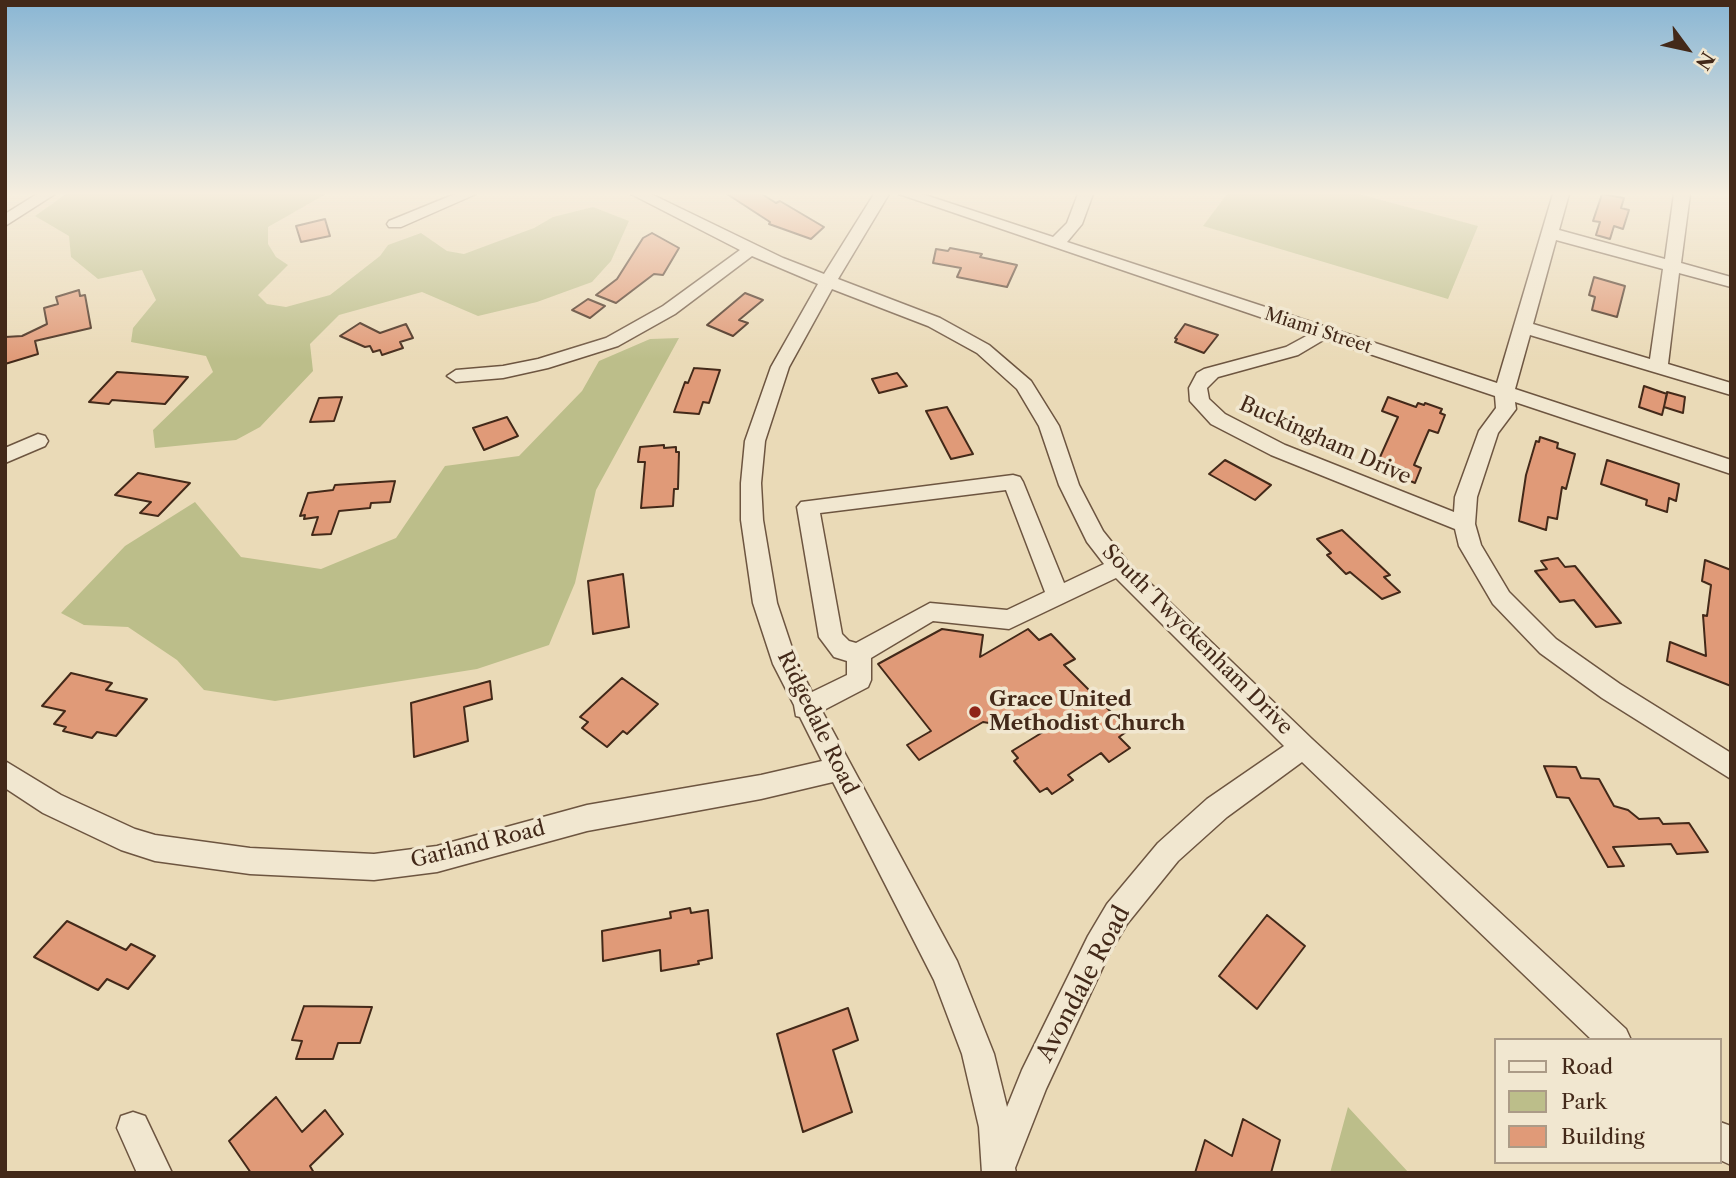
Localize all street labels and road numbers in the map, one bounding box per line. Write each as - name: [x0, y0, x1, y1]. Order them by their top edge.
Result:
- street label: Miami Street: [1262, 304, 1374, 358]
- street label: Buckingham Drive: [1235, 392, 1415, 490]
- street label: South Twyckenham Drive: [1096, 539, 1298, 741]
- street label: Ridgedale Road: [771, 647, 863, 799]
- street label: Garland Road: [408, 816, 548, 874]
- street label: Avondale Road: [1031, 901, 1137, 1067]

